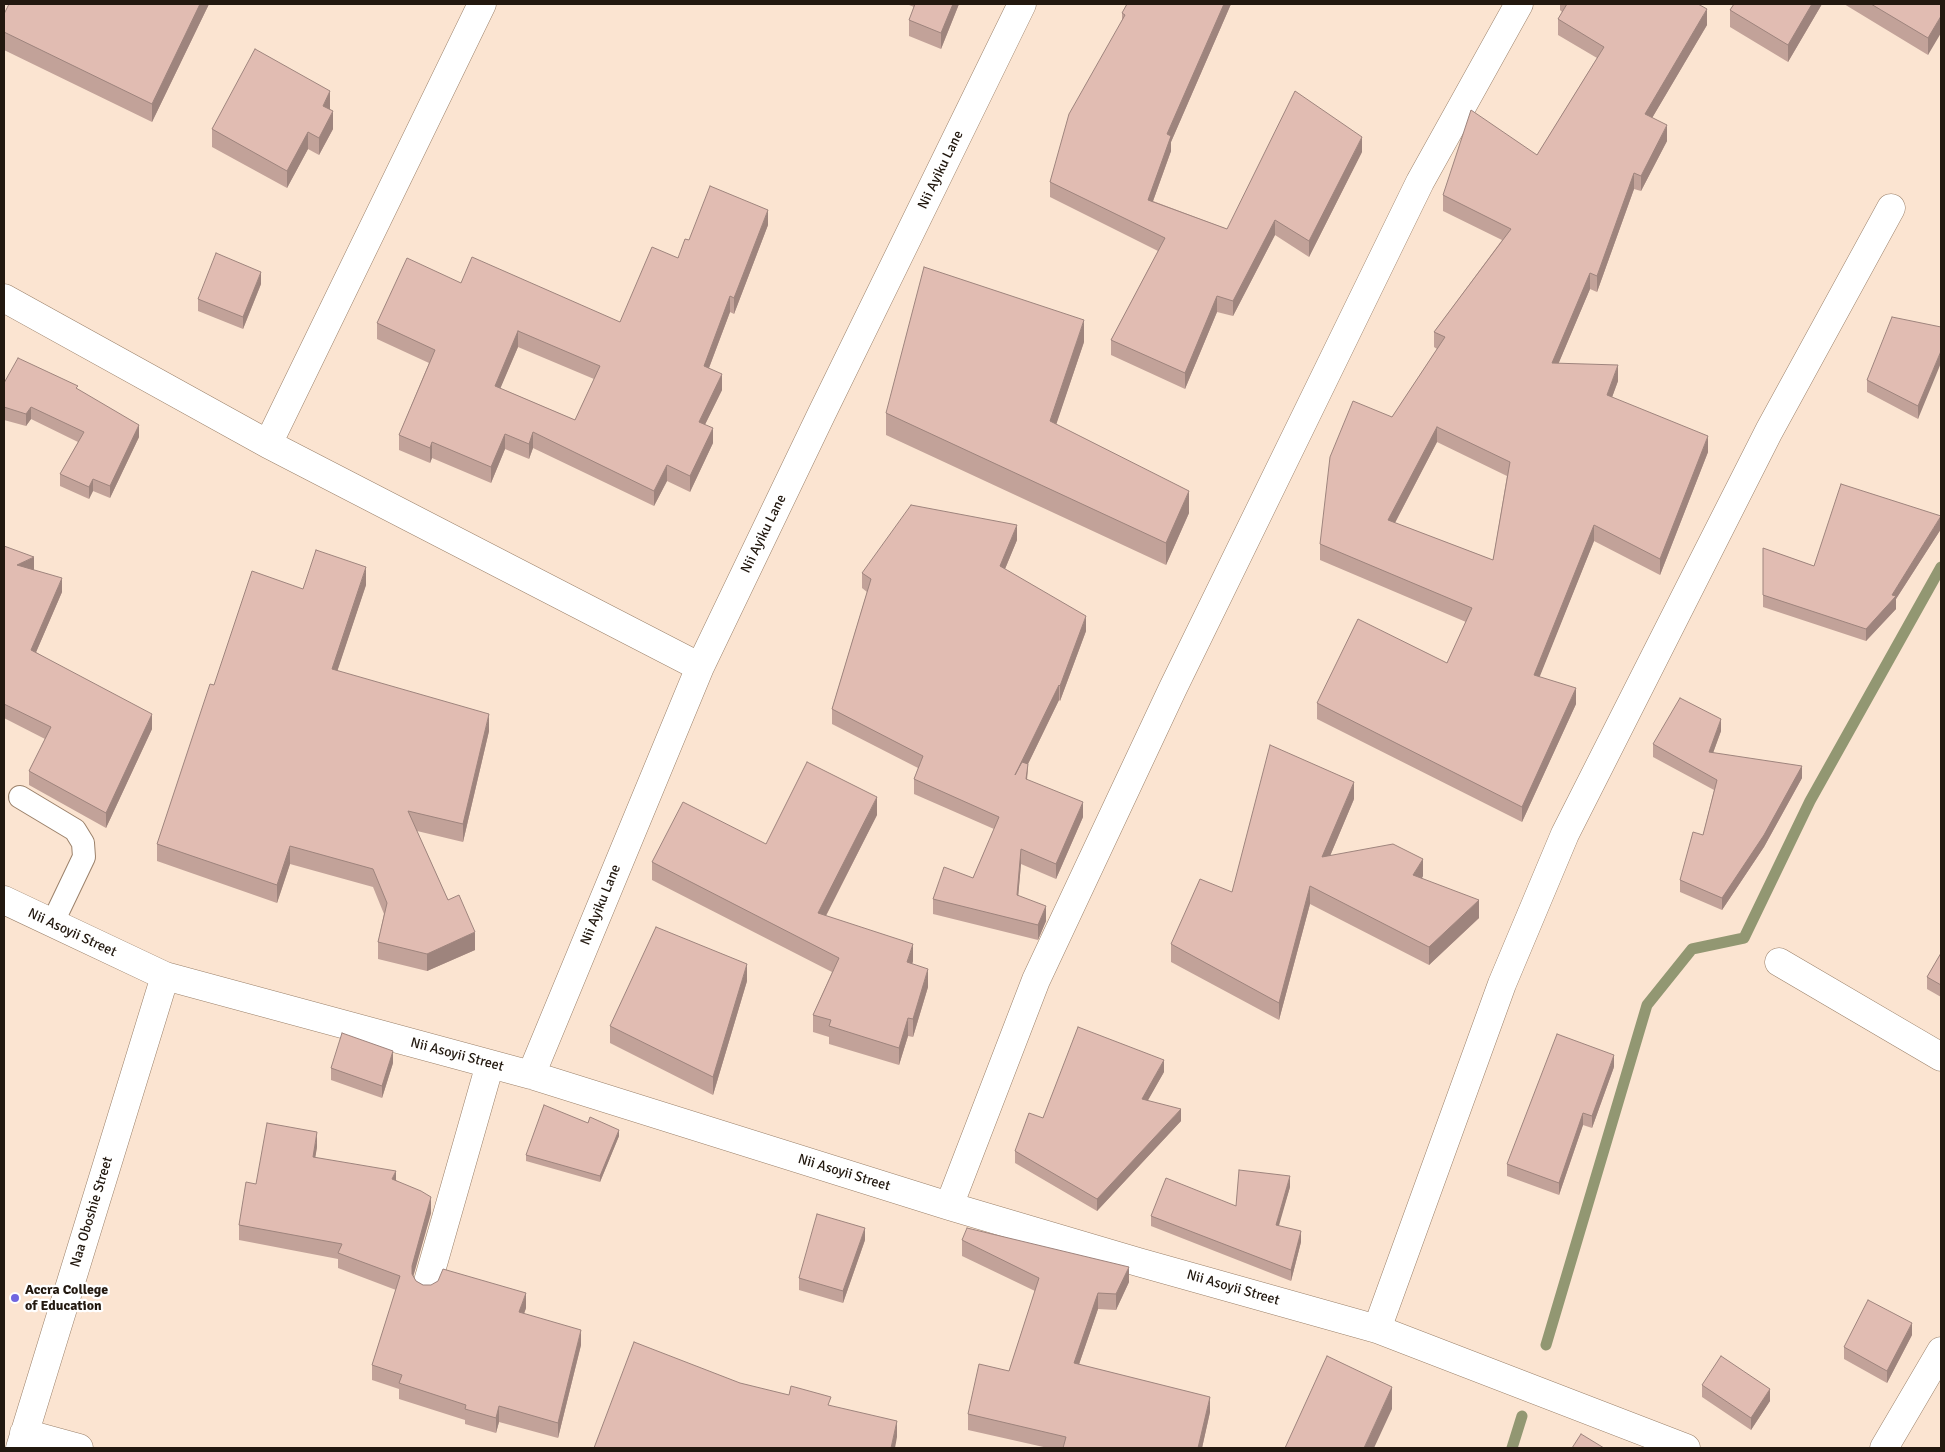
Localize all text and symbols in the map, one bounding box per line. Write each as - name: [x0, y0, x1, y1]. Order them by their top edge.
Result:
- street label: Nii Ayiku Lane: [915, 128, 967, 212]
- street label: Nii Ayiku Lane: [738, 492, 790, 576]
- street label: Nii Ayiku Lane: [577, 862, 625, 948]
- street label: Nii Asoyii Street: [25, 905, 119, 961]
- street label: Nii Asoyii Street: [409, 1034, 505, 1076]
- street label: Nii Asoyii Street: [796, 1151, 892, 1195]
- street label: Naa Oboshie Street: [67, 1155, 117, 1269]
- street label: Nii Asoyii Street: [1185, 1267, 1281, 1309]
- place label: Accra College of Education: [25, 1282, 108, 1314]
- marker: Accra College of Education: [9, 1292, 21, 1304]

